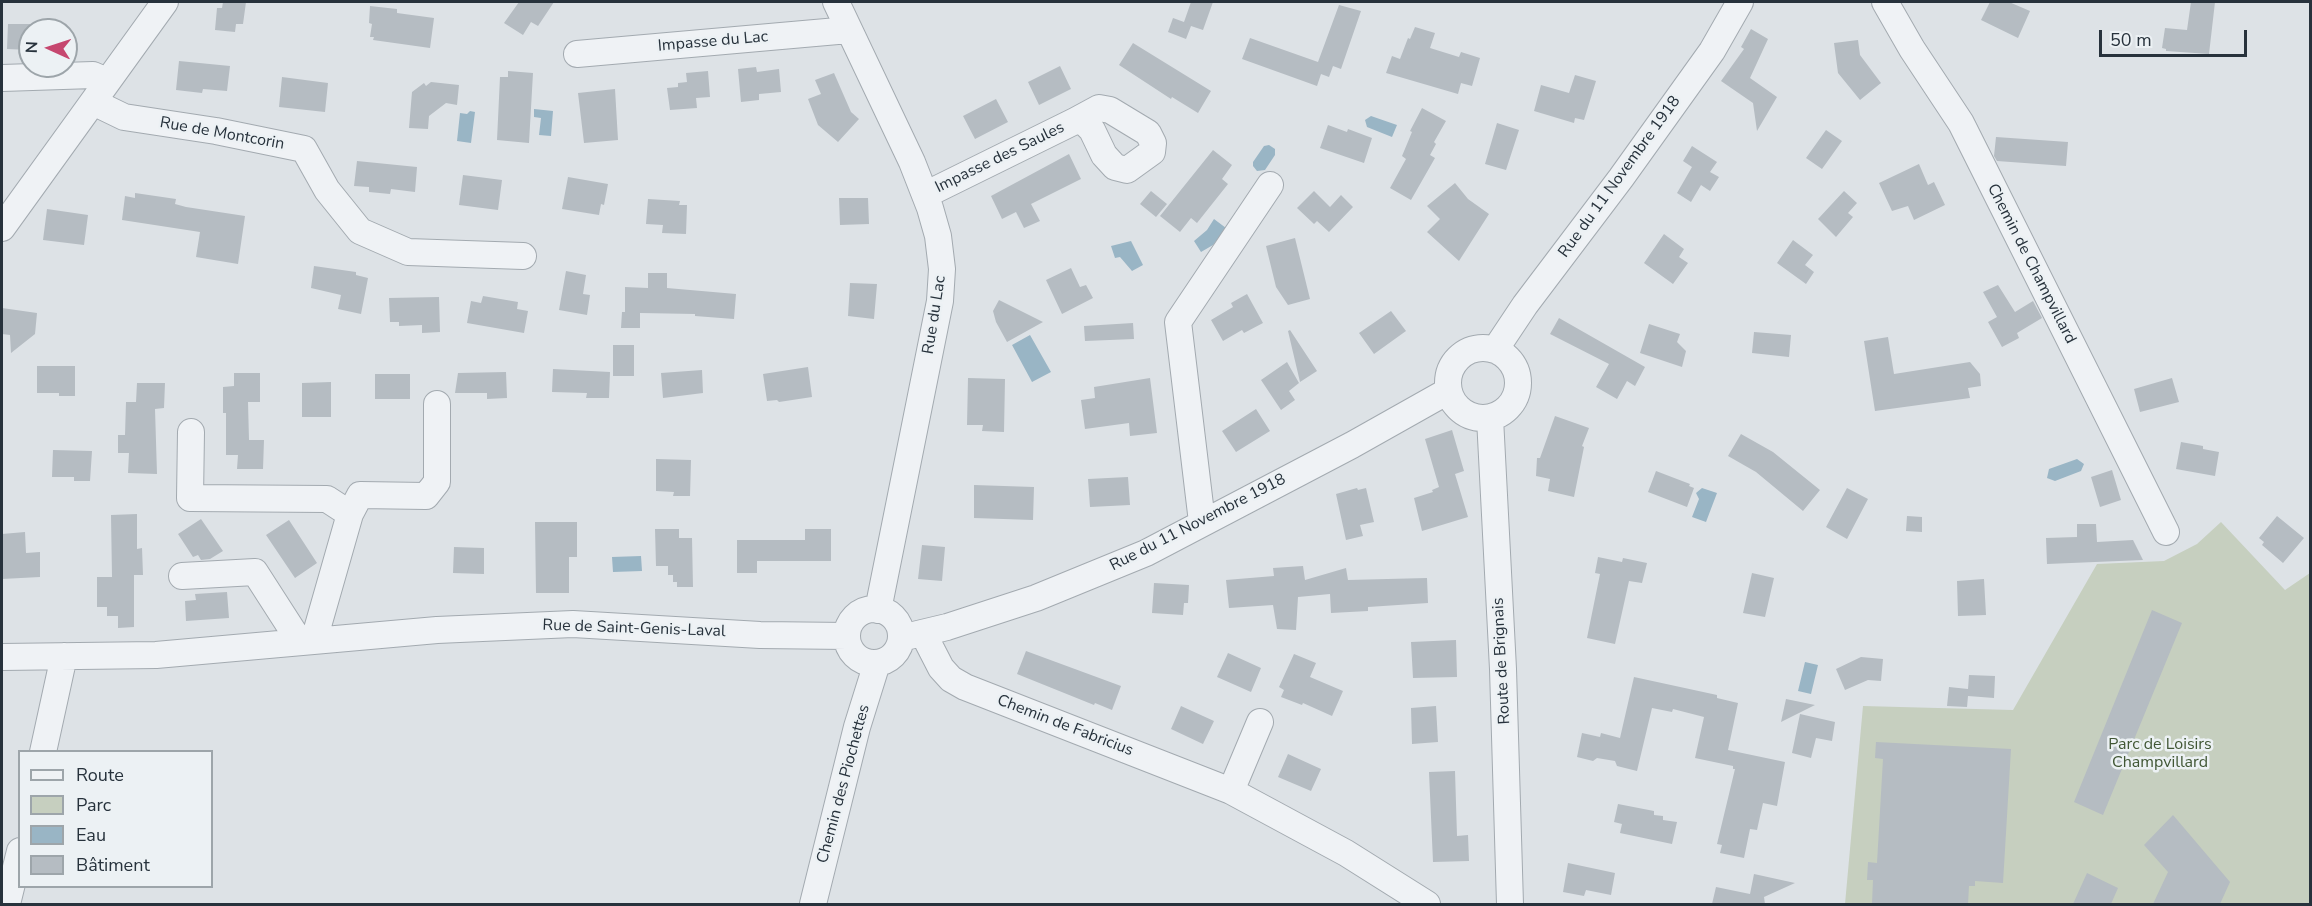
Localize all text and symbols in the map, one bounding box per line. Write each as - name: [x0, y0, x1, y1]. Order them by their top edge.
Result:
- north arrow: [18, 18, 78, 78]
- scale bar: [2102, 18, 2250, 56]
- street label: Impasse du Lac: [657, 28, 769, 56]
- text: 50 m: [2110, 28, 2152, 52]
- text: N: [21, 41, 43, 54]
- street label: Rue du 11 Novembre 1918: [1555, 92, 1685, 262]
- street label: Rue de Montcorin: [158, 114, 286, 154]
- street label: Impasse des Saules: [932, 118, 1068, 198]
- street label: Chemin de Champvillard: [1982, 181, 2080, 347]
- street label: Rue du Lac: [919, 274, 951, 356]
- street label: Rue du 11 Novembre 1918: [1107, 470, 1289, 576]
- street label: Route de Brignais: [1489, 597, 1515, 725]
- street label: Rue de Saint-Genis-Laval: [542, 616, 726, 642]
- street label: Chemin de Fabricius: [994, 691, 1136, 761]
- street label: Chemin des Piochettes: [814, 703, 874, 865]
- park label: Parc de Loisirs Champvillard: [2108, 735, 2212, 773]
- legend: [18, 750, 213, 888]
- text: Route: [76, 763, 124, 787]
- text: Parc: [76, 793, 111, 817]
- text: Eau: [76, 823, 106, 847]
- text: Bâtiment: [76, 853, 150, 877]

